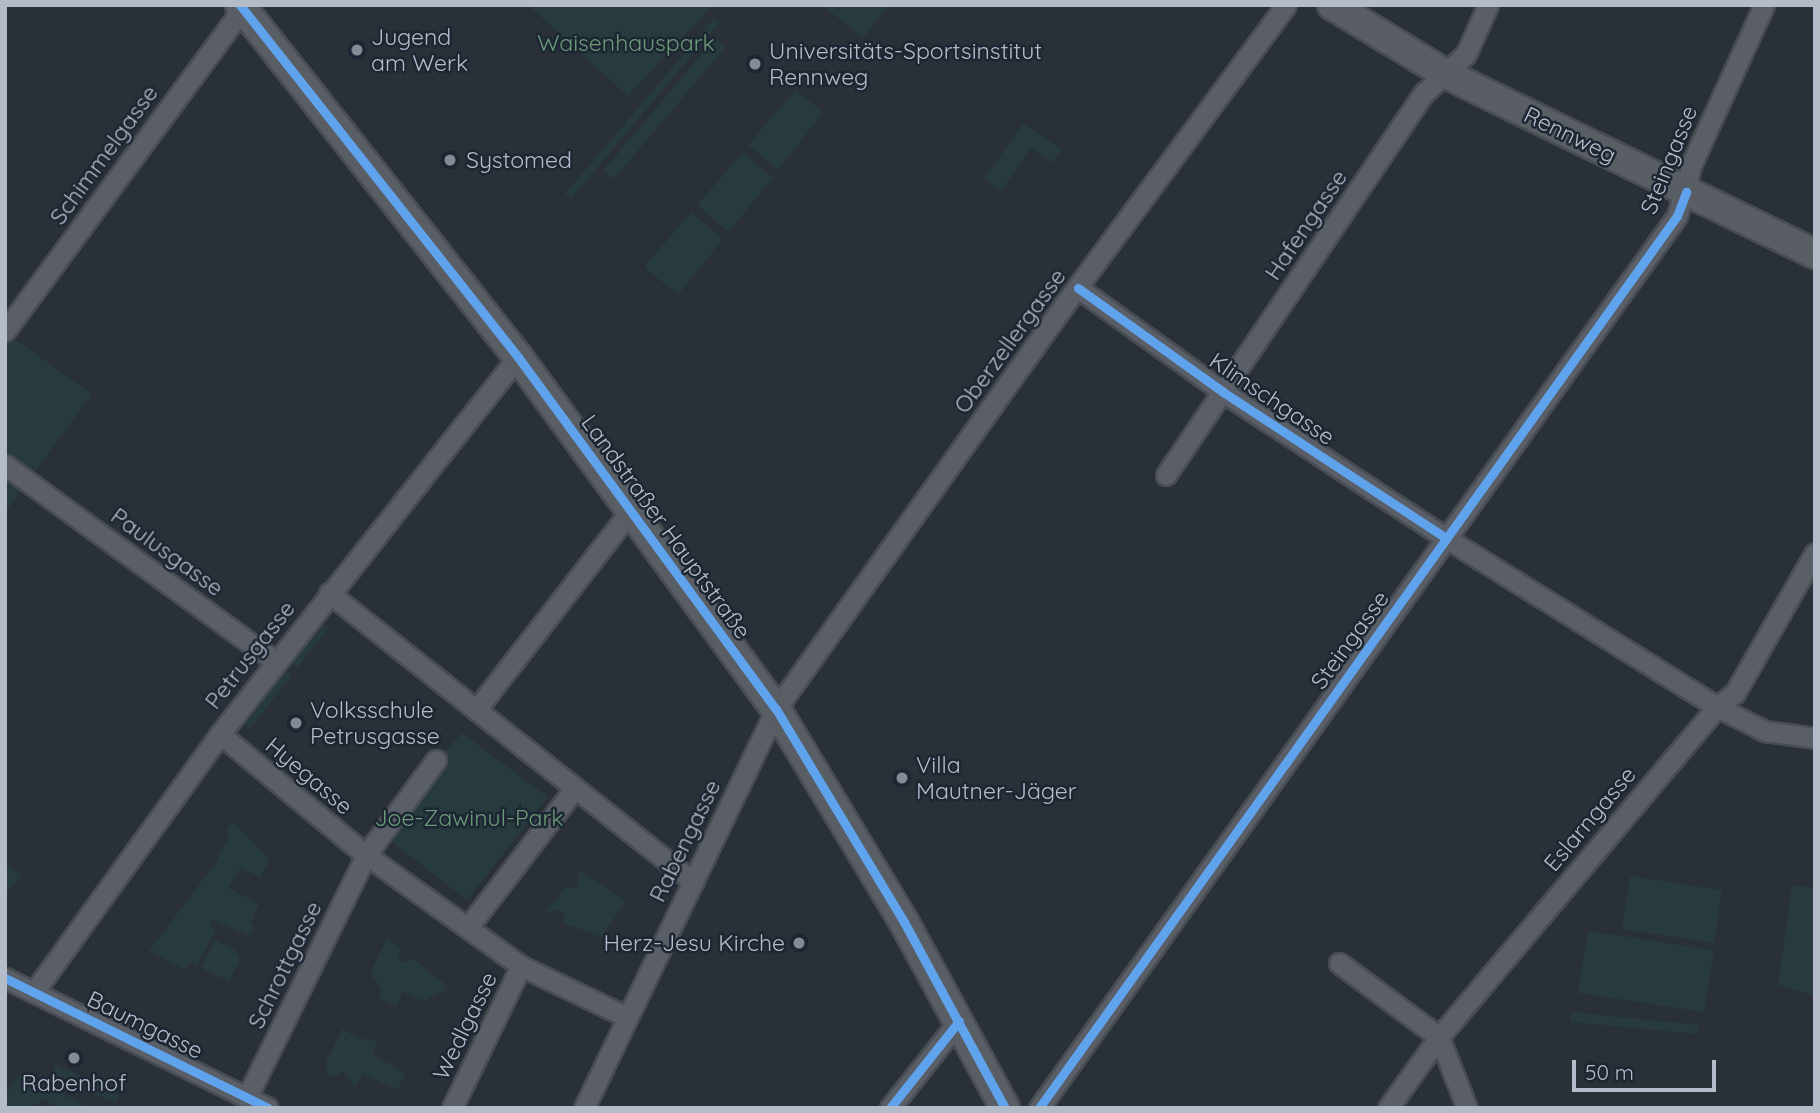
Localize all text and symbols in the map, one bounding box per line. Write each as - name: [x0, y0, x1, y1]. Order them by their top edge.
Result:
- place label: Jugend am Werk: [371, 23, 468, 77]
- park label: Waisenhauspark: [537, 29, 715, 57]
- place label: Universitäts-Sportsinstitut Rennweg: [769, 37, 1042, 91]
- marker: Jugend am Werk: [349, 42, 365, 58]
- marker: Universitäts-Sportsinstitut Rennweg: [747, 56, 763, 72]
- street label: Schimmelgasse: [44, 80, 164, 230]
- street label: Rennweg: [1519, 101, 1621, 169]
- street label: Steingasse: [1635, 102, 1703, 218]
- place label: Systomed: [466, 146, 572, 174]
- marker: Systomed: [440, 150, 460, 170]
- street label: Hafengasse: [1259, 165, 1353, 285]
- street label: Oberzellergasse: [948, 263, 1072, 419]
- street label: Klimschgasse: [1204, 347, 1340, 451]
- street label: Landstraßer Hauptstraße: [575, 410, 757, 644]
- street label: Paulusgasse: [105, 502, 229, 602]
- street label: Steingasse: [1305, 586, 1395, 694]
- street label: Petrusgasse: [199, 595, 301, 715]
- place label: Volksschule Petrusgasse: [310, 696, 440, 750]
- marker: Volksschule Petrusgasse: [288, 715, 304, 731]
- street label: Hyegasse: [260, 732, 358, 820]
- place label: Villa Mautner-Jäger: [916, 751, 1077, 805]
- street label: Eslarngasse: [1538, 761, 1642, 877]
- marker: Villa Mautner-Jäger: [894, 770, 910, 786]
- street label: Rabengasse: [644, 775, 726, 907]
- park label: Joe-Zawinul-Park: [374, 804, 564, 832]
- street label: Schrottgasse: [242, 897, 328, 1033]
- place label: Herz-Jesu Kirche: [604, 929, 785, 957]
- marker: Herz-Jesu Kirche: [791, 935, 807, 951]
- street label: Wedlgasse: [427, 968, 503, 1084]
- street label: Baumgasse: [83, 985, 207, 1065]
- scale bar: [1575, 1046, 1718, 1090]
- marker: Rabenhof: [66, 1050, 82, 1066]
- text: 50 m: [1585, 1059, 1634, 1085]
- place label: Rabenhof: [22, 1069, 126, 1097]

